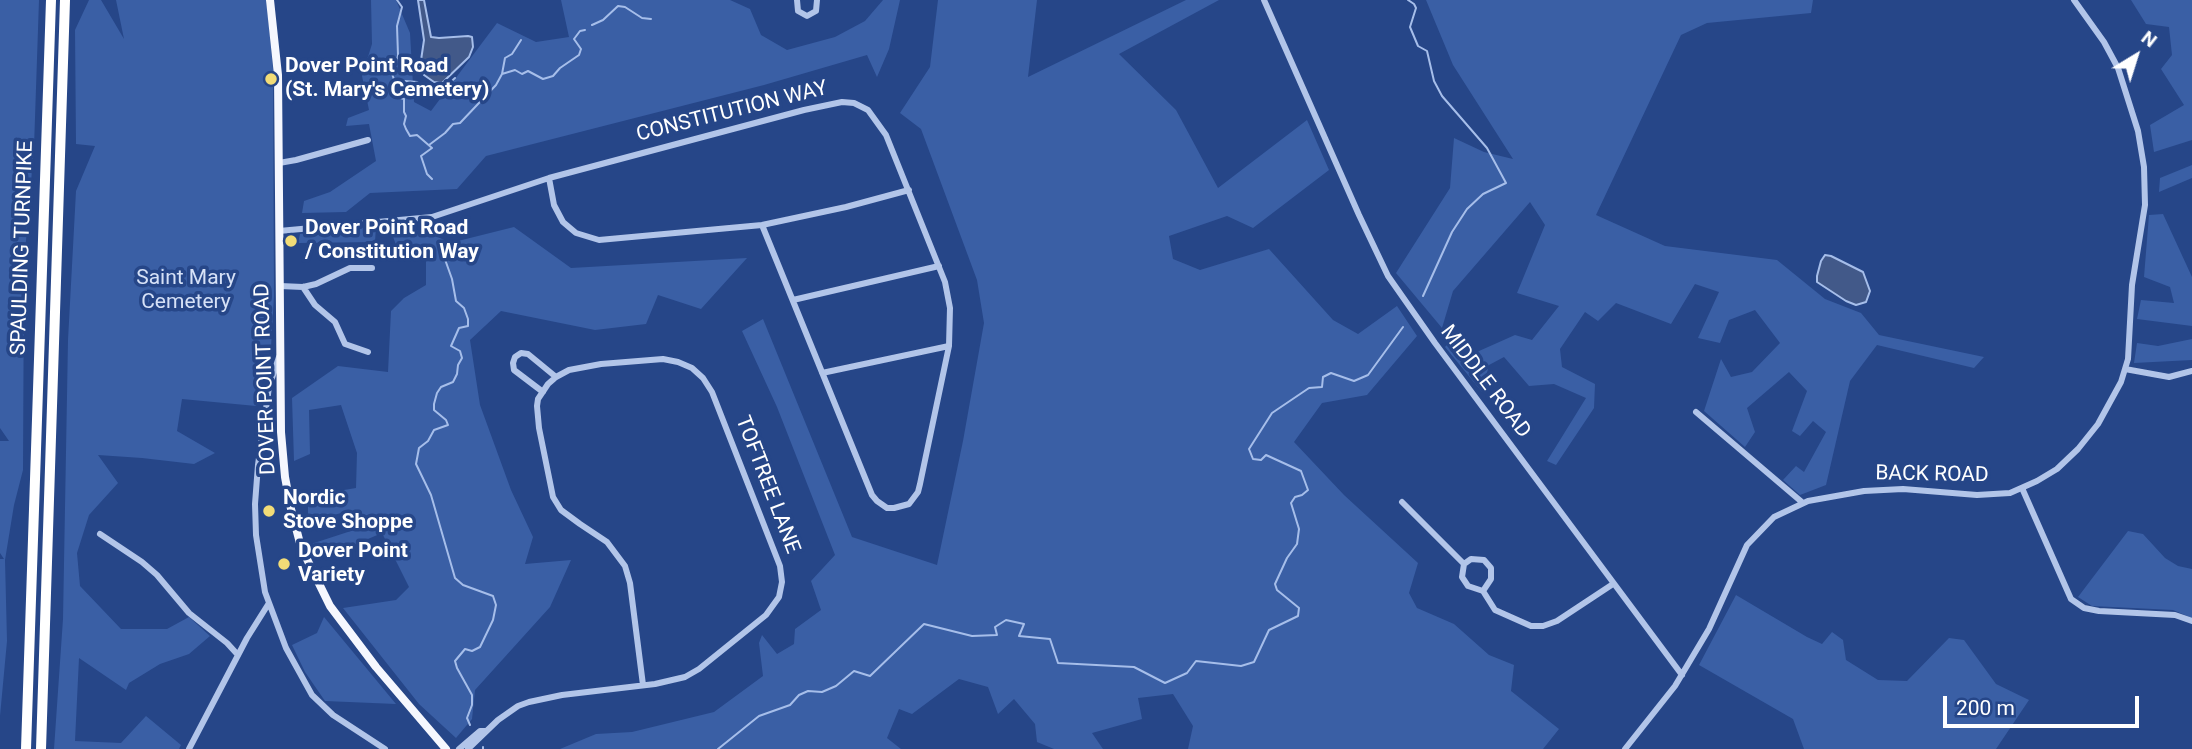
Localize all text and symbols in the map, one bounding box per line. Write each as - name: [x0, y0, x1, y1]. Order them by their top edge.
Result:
- north arrow: [2101, 21, 2171, 91]
- text: N: [2137, 26, 2162, 52]
- place label: Dover Point Road (St. Mary's Cemetery): [285, 54, 489, 104]
- marker: Dover Point Road (St. Mary's Cemetery): [263, 71, 279, 87]
- street label: CONSTITUTION WAY: [634, 76, 830, 148]
- street label: SPAULDING TURNPIKE: [7, 140, 39, 356]
- place label: Dover Point Road / Constitution Way: [305, 216, 479, 266]
- marker: Dover Point Road / Constitution Way: [283, 233, 299, 249]
- park label: Saint Mary Cemetery: [136, 266, 236, 316]
- street label: DOVER POINT ROAD: [250, 283, 282, 475]
- street label: MIDDLE ROAD: [1434, 321, 1536, 443]
- street label: TOFTREE LANE: [729, 413, 805, 557]
- street label: BACK ROAD: [1875, 461, 1989, 489]
- place label: Nordic Stove Shoppe: [283, 486, 413, 536]
- marker: Nordic Stove Shoppe: [261, 503, 277, 519]
- place label: Dover Point Variety: [298, 539, 408, 589]
- marker: Dover Point Variety: [276, 556, 292, 572]
- scale bar: [1947, 682, 2143, 726]
- text: 200 m: [1956, 696, 2015, 720]

